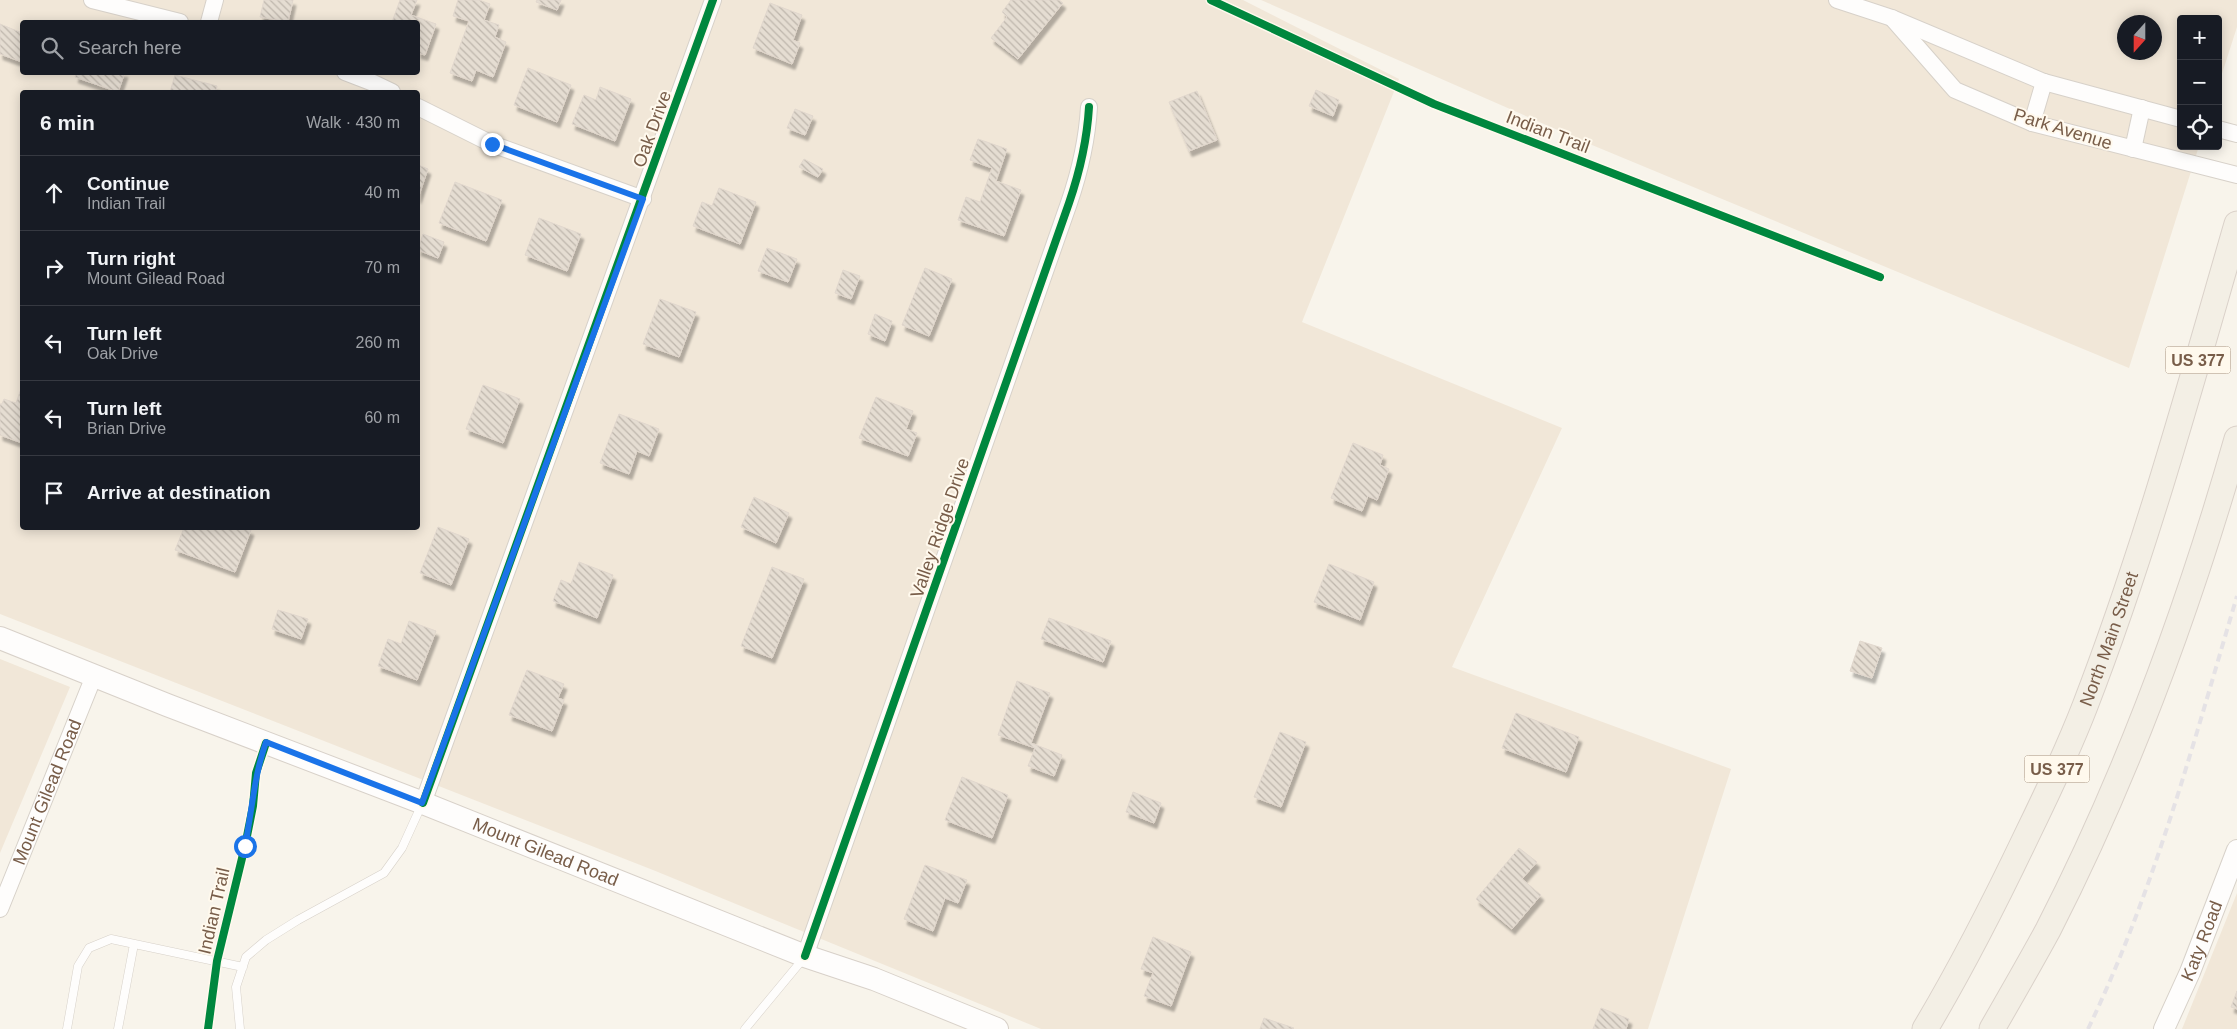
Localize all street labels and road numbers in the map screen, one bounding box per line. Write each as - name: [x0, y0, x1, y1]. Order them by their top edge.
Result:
- street label: Oak Drive: [629, 88, 675, 170]
- street label: Park Avenue: [2011, 105, 2115, 153]
- street label: Indian Trail: [1503, 107, 1593, 157]
- road number: US 377: [2166, 346, 2230, 374]
- street label: Valley Ridge Drive: [907, 455, 973, 601]
- street label: North Main Street: [2076, 569, 2142, 709]
- street label: Mount Gilead Road: [9, 716, 85, 868]
- road number: US 377: [2024, 756, 2090, 782]
- street label: Mount Gilead Road: [470, 814, 621, 890]
- street label: Indian Trail: [194, 866, 234, 956]
- street label: Katy Road: [2177, 898, 2226, 984]

